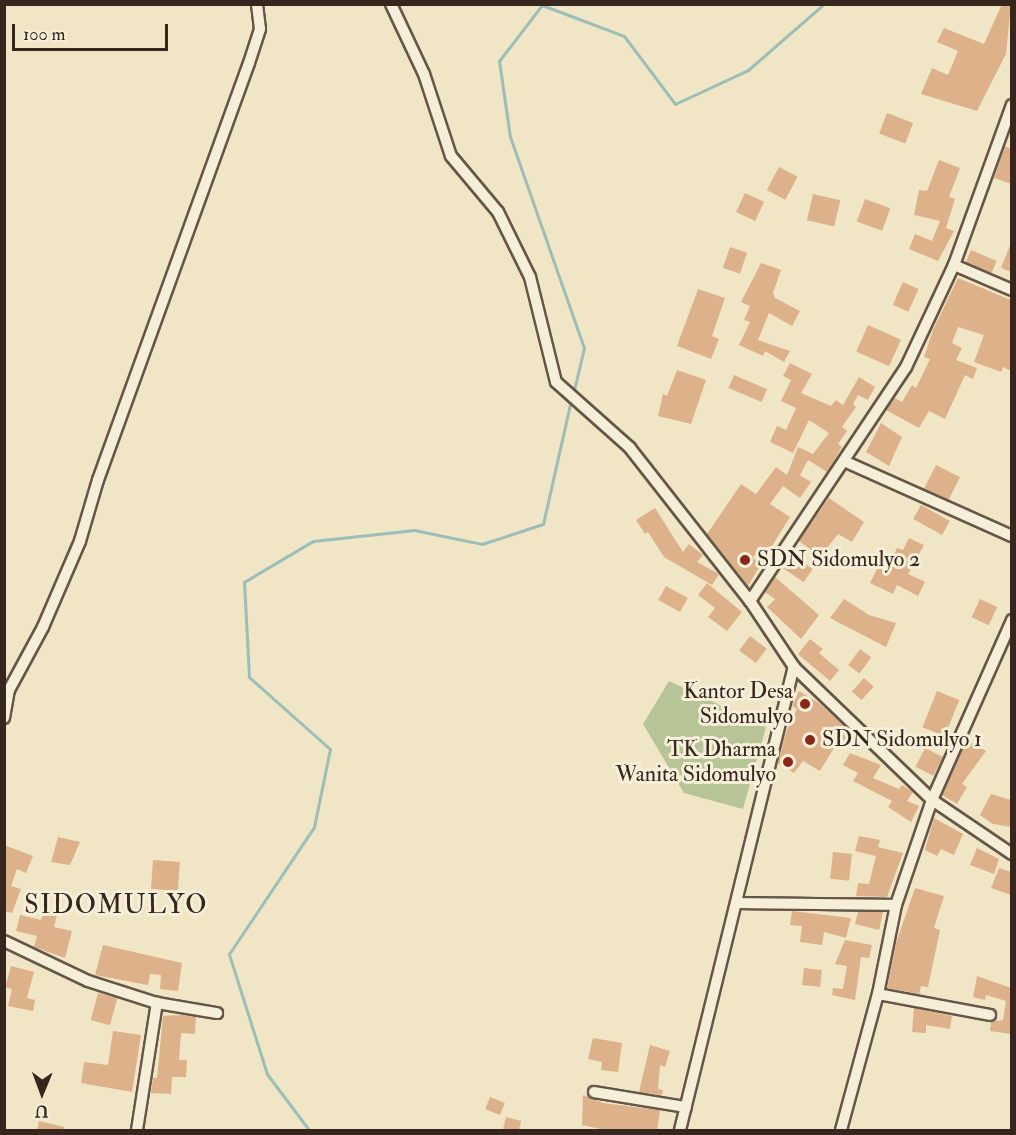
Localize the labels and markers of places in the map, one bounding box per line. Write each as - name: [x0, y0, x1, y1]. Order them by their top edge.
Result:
- place label: SDN Sidomulyo 2: [757, 547, 920, 573]
- marker: SDN Sidomulyo 2: [738, 553, 752, 567]
- place label: Kantor Desa Sidomulyo: [683, 678, 793, 730]
- marker: Kantor Desa Sidomulyo: [798, 697, 812, 711]
- place label: SDN Sidomulyo 1: [822, 727, 982, 753]
- marker: SDN Sidomulyo 1: [803, 733, 817, 747]
- place label: TK Dharma Wanita Sidomulyo: [615, 736, 776, 788]
- marker: TK Dharma Wanita Sidomulyo: [781, 755, 795, 769]

